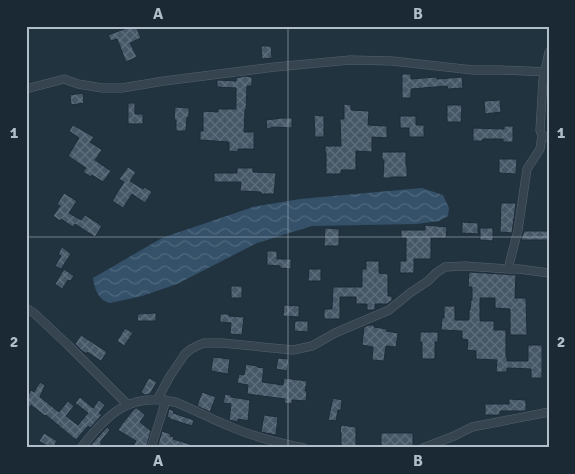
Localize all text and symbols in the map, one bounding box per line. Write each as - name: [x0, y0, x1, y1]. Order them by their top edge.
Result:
- text: A: [153, 4, 164, 24]
- text: B: [413, 4, 423, 24]
- text: 1: [10, 123, 19, 143]
- text: 1: [557, 123, 566, 143]
- text: 2: [10, 332, 18, 352]
- text: 2: [557, 332, 565, 352]
- text: A: [153, 451, 164, 471]
- text: B: [413, 451, 423, 471]

